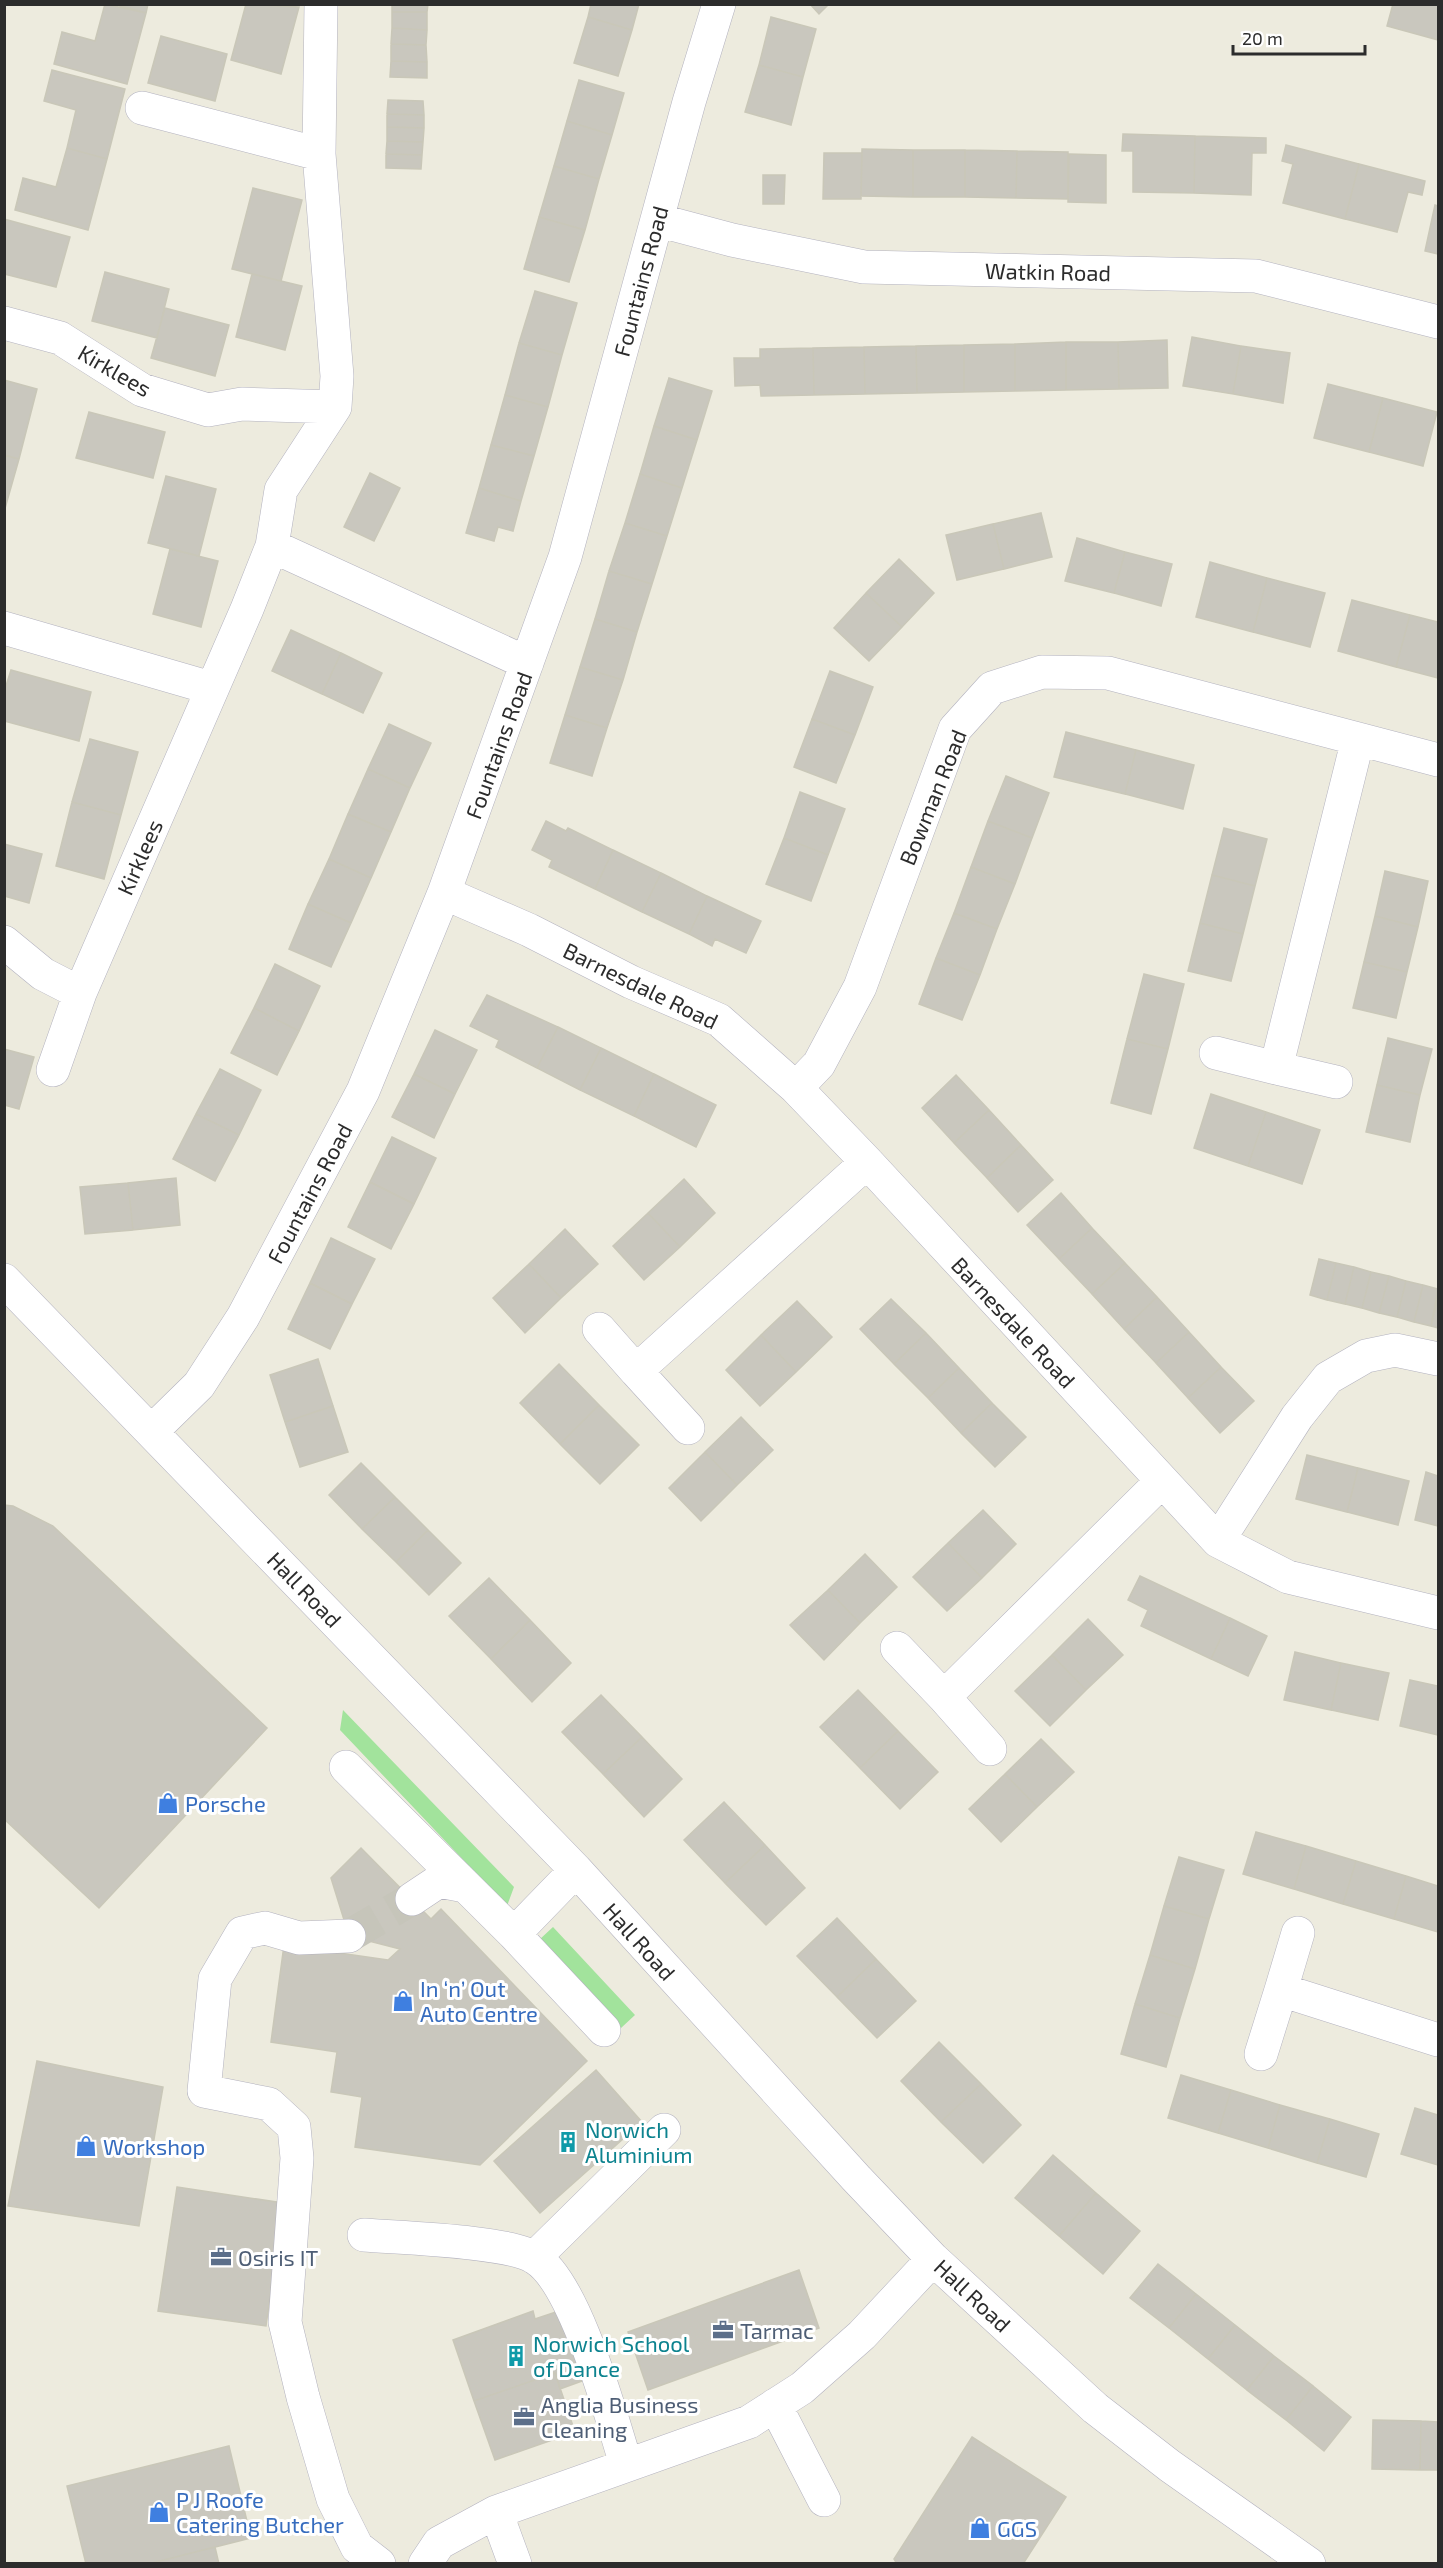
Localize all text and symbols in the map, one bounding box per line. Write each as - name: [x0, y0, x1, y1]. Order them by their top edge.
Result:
- scale bar: [1233, 18, 1365, 56]
- text: 20 m: [1242, 27, 1283, 49]
- street label: Fountains Road: [607, 203, 673, 359]
- street label: Watkin Road: [985, 257, 1111, 285]
- street label: Kirklees: [74, 339, 156, 401]
- street label: Fountains Road: [459, 668, 537, 822]
- street label: Bowman Road: [893, 725, 971, 869]
- street label: Kirklees: [111, 815, 167, 899]
- street label: Barnesdale Road: [559, 936, 723, 1034]
- street label: Fountains Road: [261, 1119, 357, 1267]
- street label: Barnesdale Road: [947, 1251, 1081, 1393]
- street label: Hall Road: [263, 1546, 347, 1632]
- place label: Porsche: [185, 1790, 266, 1816]
- shop icon: Porsche: [156, 1791, 180, 1815]
- street label: Hall Road: [599, 1897, 681, 1985]
- place label: In ‘n’ Out Auto Centre: [420, 1975, 538, 2026]
- shop icon: In ‘n’ Out Auto Centre: [391, 1989, 415, 2013]
- place label: Norwich Aluminium: [585, 2116, 693, 2167]
- building icon: Norwich Aluminium: [556, 2130, 580, 2154]
- place label: Workshop: [103, 2133, 205, 2159]
- shop icon: Workshop: [74, 2134, 98, 2158]
- place label: Osiris IT: [238, 2244, 318, 2270]
- office icon: Osiris IT: [209, 2245, 233, 2269]
- street label: Hall Road: [929, 2253, 1017, 2337]
- place label: Tarmac: [740, 2317, 814, 2343]
- office icon: Tarmac: [711, 2318, 735, 2342]
- place label: Norwich School of Dance: [533, 2330, 690, 2381]
- building icon: Norwich School of Dance: [504, 2344, 528, 2368]
- place label: Anglia Business Cleaning: [541, 2391, 698, 2442]
- office icon: Anglia Business Cleaning: [512, 2405, 536, 2429]
- place label: P J Roofe Catering Butcher: [176, 2486, 344, 2537]
- shop icon: P J Roofe Catering Butcher: [147, 2500, 171, 2524]
- place label: GGS: [997, 2515, 1037, 2541]
- shop icon: GGS: [968, 2516, 992, 2540]

